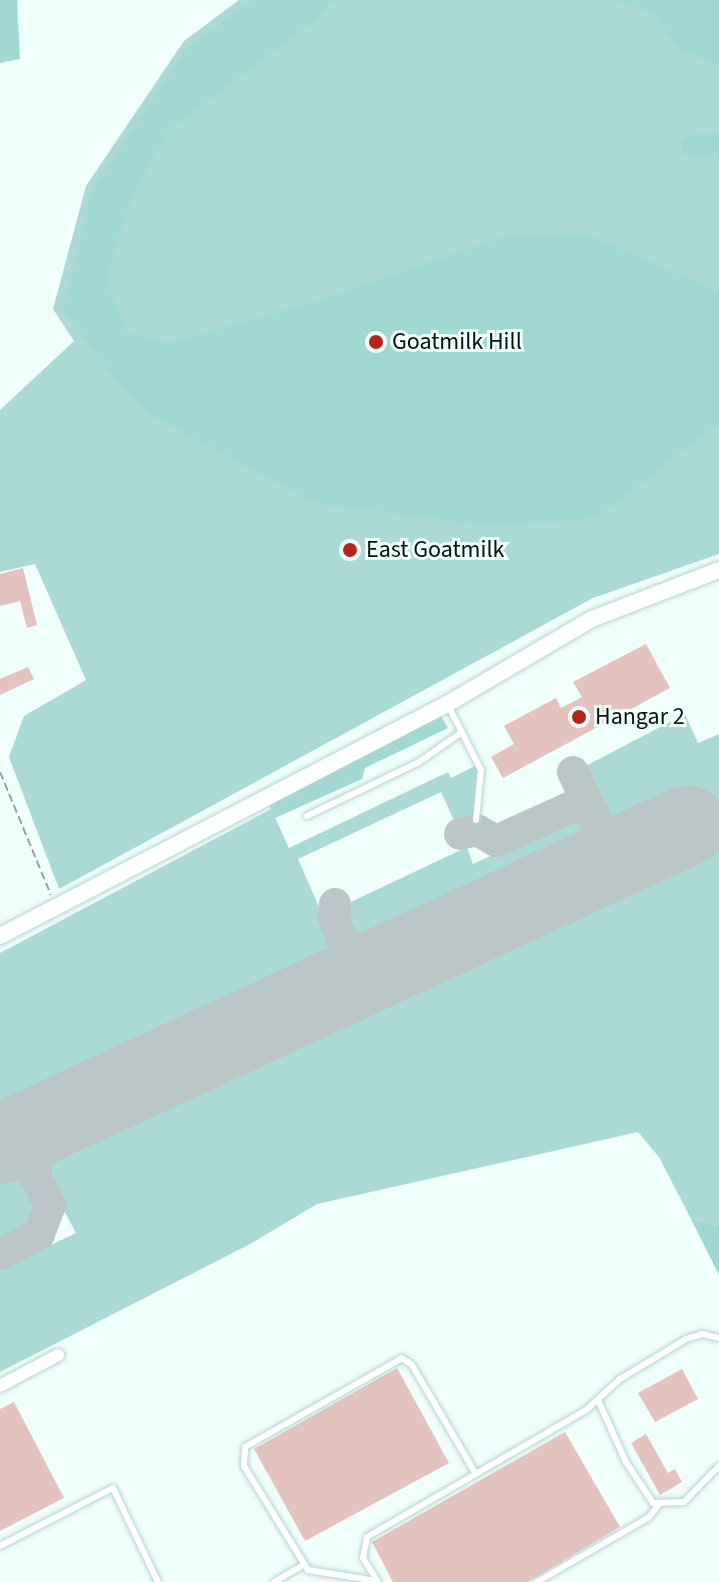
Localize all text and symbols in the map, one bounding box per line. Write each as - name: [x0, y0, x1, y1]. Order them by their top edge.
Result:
- place label: Goatmilk Hill: [392, 328, 522, 356]
- marker: Goatmilk Hill: [367, 333, 385, 351]
- place label: East Goatmilk: [366, 536, 504, 564]
- marker: East Goatmilk: [341, 541, 359, 559]
- place label: Hangar 2: [595, 703, 685, 731]
- marker: Hangar 2: [570, 708, 588, 726]

